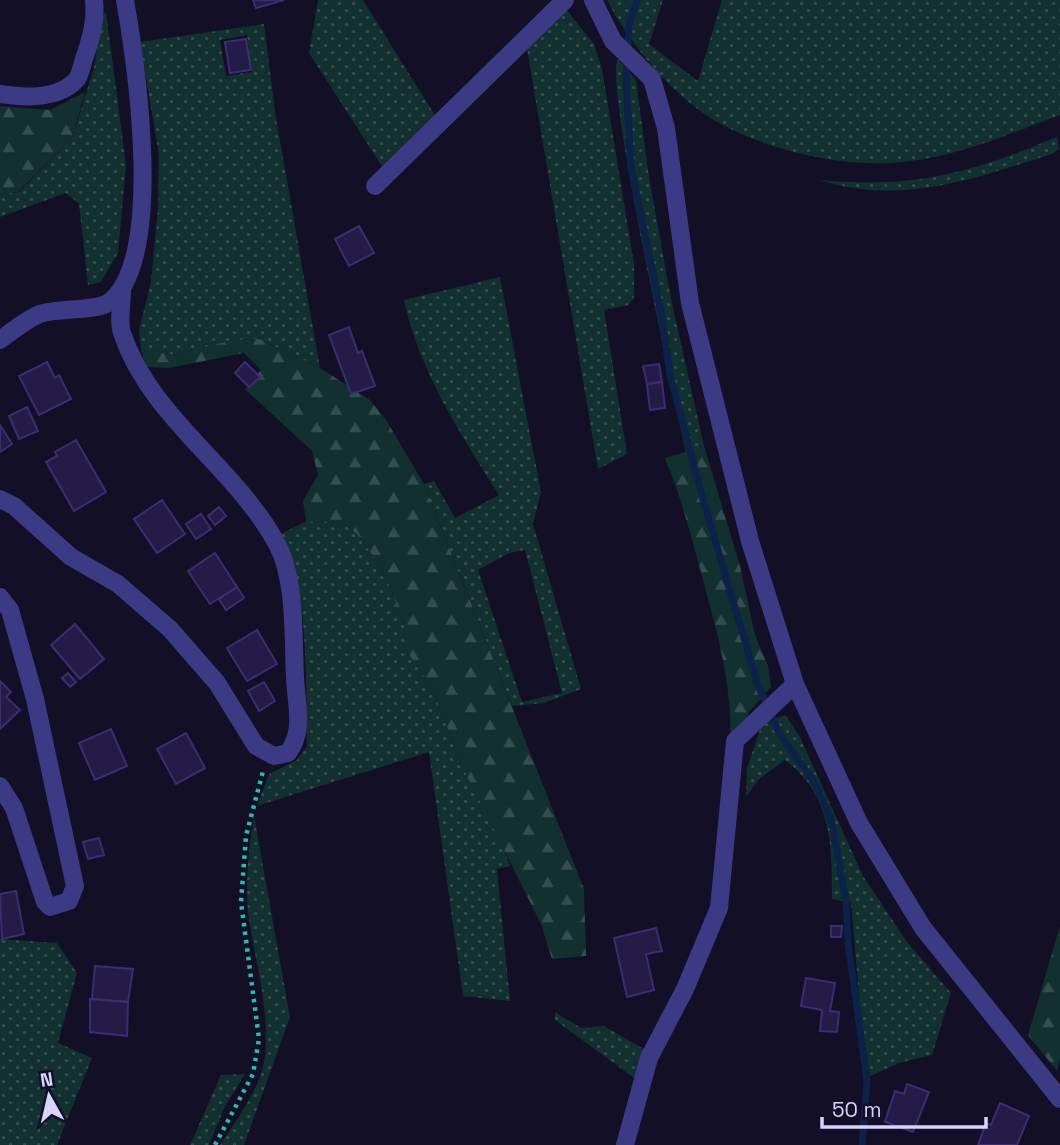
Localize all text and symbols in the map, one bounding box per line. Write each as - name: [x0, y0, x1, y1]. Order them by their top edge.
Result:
- north arrow: [14, 1061, 84, 1131]
- text: N: [39, 1066, 55, 1093]
- scale bar: [822, 1086, 986, 1130]
- text: 50 m: [832, 1096, 882, 1123]

